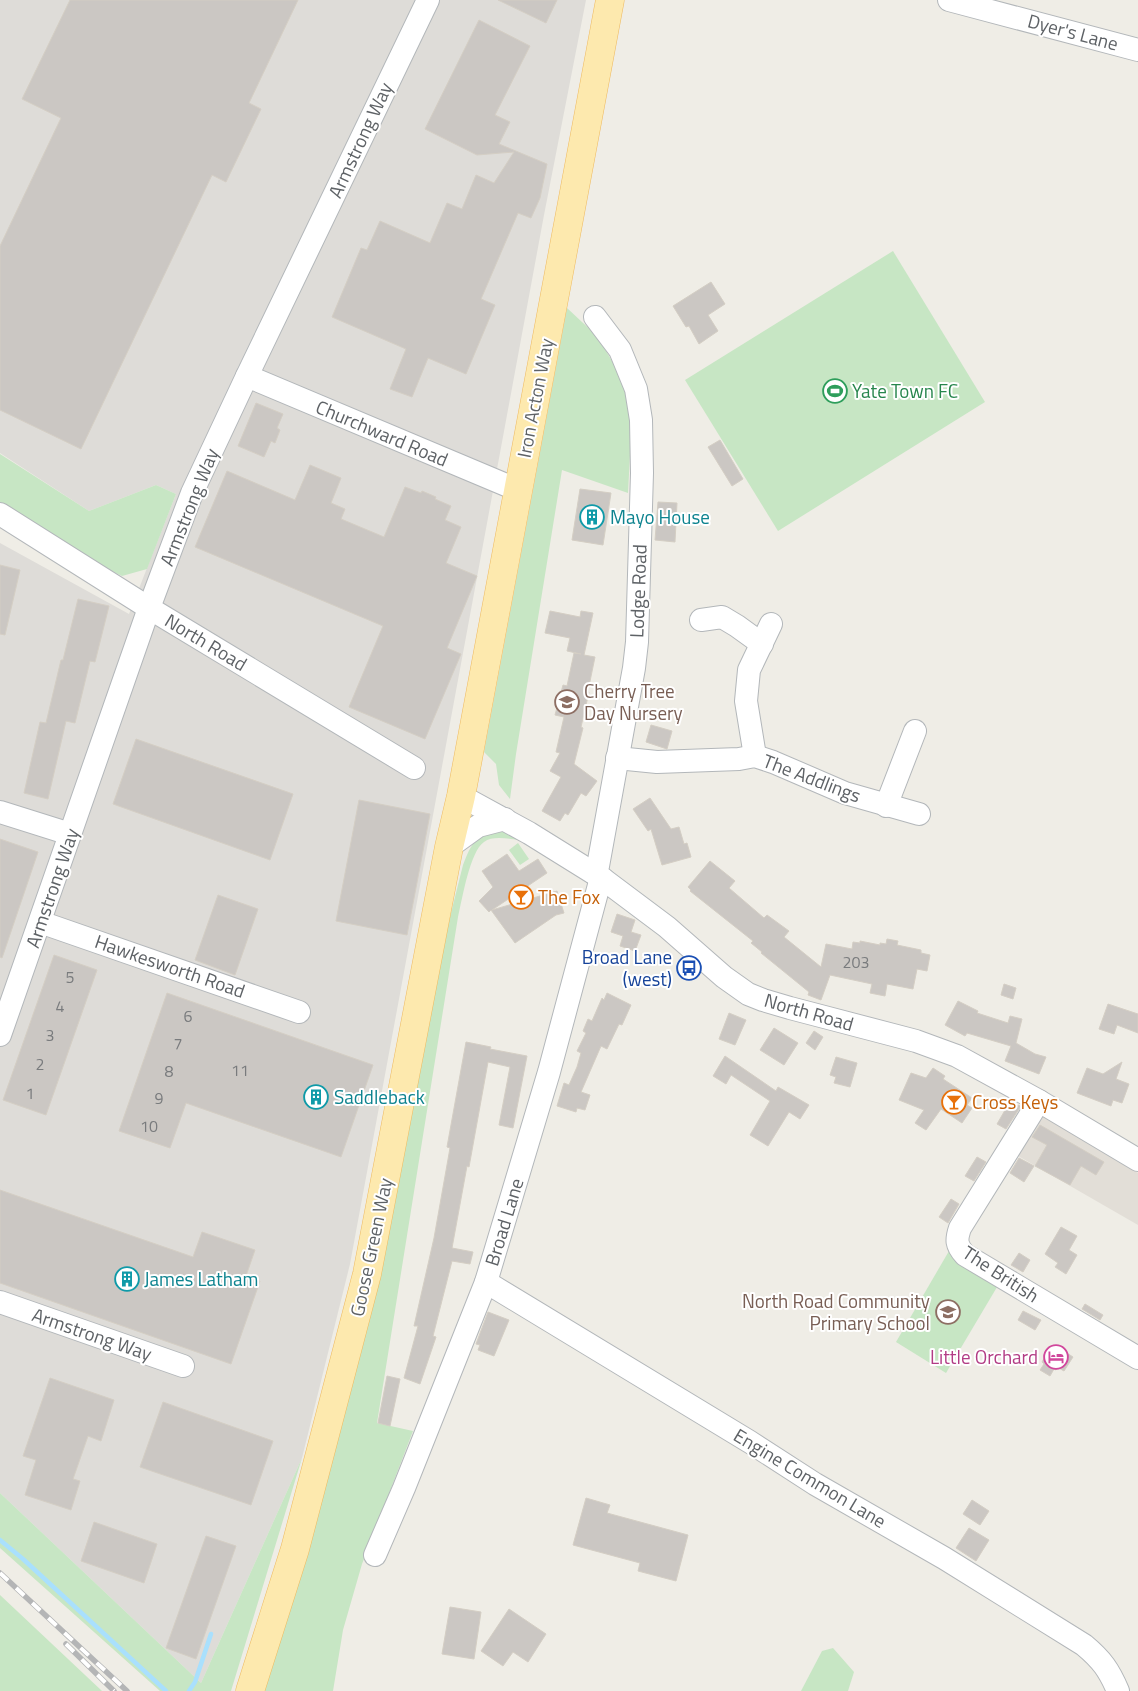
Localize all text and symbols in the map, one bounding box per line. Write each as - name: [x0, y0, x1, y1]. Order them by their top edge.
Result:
- street label: Dyer's Lane: [1025, 6, 1122, 58]
- street label: Armstrong Way: [320, 77, 399, 203]
- street label: Iron Acton Way: [509, 336, 560, 460]
- place label: Yate Town FC: [852, 376, 958, 405]
- sports icon: Yate Town FC: [822, 378, 848, 404]
- street label: Churchward Road: [312, 392, 453, 473]
- street label: Armstrong Way: [152, 443, 225, 570]
- place label: Mayo House: [610, 502, 710, 531]
- building icon: Mayo House: [579, 504, 605, 530]
- street label: Lodge Road: [621, 544, 654, 638]
- street label: North Road: [160, 606, 253, 678]
- place label: Cherry Tree Day Nursery: [584, 676, 683, 727]
- school or university icon: Cherry Tree Day Nursery: [554, 689, 580, 715]
- street label: The Addlings: [759, 746, 865, 810]
- street label: Armstrong Way: [17, 824, 86, 952]
- place label: The Fox: [538, 882, 600, 911]
- bar icon: The Fox: [508, 884, 534, 910]
- street label: Hawkesworth Road: [91, 926, 249, 1005]
- place label: Broad Lane (west): [582, 942, 672, 993]
- house number: 203: [843, 950, 869, 974]
- bus stop icon: Broad Lane (west): [676, 955, 702, 981]
- house number: 5: [66, 965, 75, 989]
- street label: North Road: [761, 985, 857, 1038]
- house number: 4: [56, 994, 65, 1018]
- house number: 6: [184, 1004, 193, 1028]
- house number: 3: [46, 1023, 54, 1047]
- house number: 7: [174, 1031, 182, 1055]
- house number: 2: [36, 1052, 44, 1076]
- house number: 11: [231, 1058, 249, 1082]
- house number: 8: [165, 1059, 174, 1083]
- house number: 1: [26, 1081, 34, 1105]
- place label: Saddleback: [334, 1082, 425, 1111]
- building icon: Saddleback: [303, 1084, 329, 1110]
- house number: 9: [155, 1086, 164, 1110]
- place label: Cross Keys: [972, 1087, 1059, 1116]
- bar icon: Cross Keys: [941, 1089, 967, 1115]
- house number: 10: [140, 1114, 158, 1138]
- street label: Broad Lane: [476, 1174, 531, 1269]
- street label: Goose Green Way: [342, 1175, 399, 1319]
- street label: The British: [957, 1238, 1045, 1309]
- place label: James Latham: [144, 1264, 258, 1293]
- building icon: James Latham: [114, 1266, 140, 1292]
- place label: North Road Community Primary School: [742, 1286, 930, 1337]
- street label: Armstrong Way: [28, 1299, 156, 1368]
- school or university icon: North Road Community Primary School: [935, 1299, 961, 1325]
- place label: Little Orchard: [930, 1342, 1038, 1371]
- hotel icon: Little Orchard: [1043, 1344, 1069, 1370]
- street label: Engine Common Lane: [728, 1420, 892, 1535]

